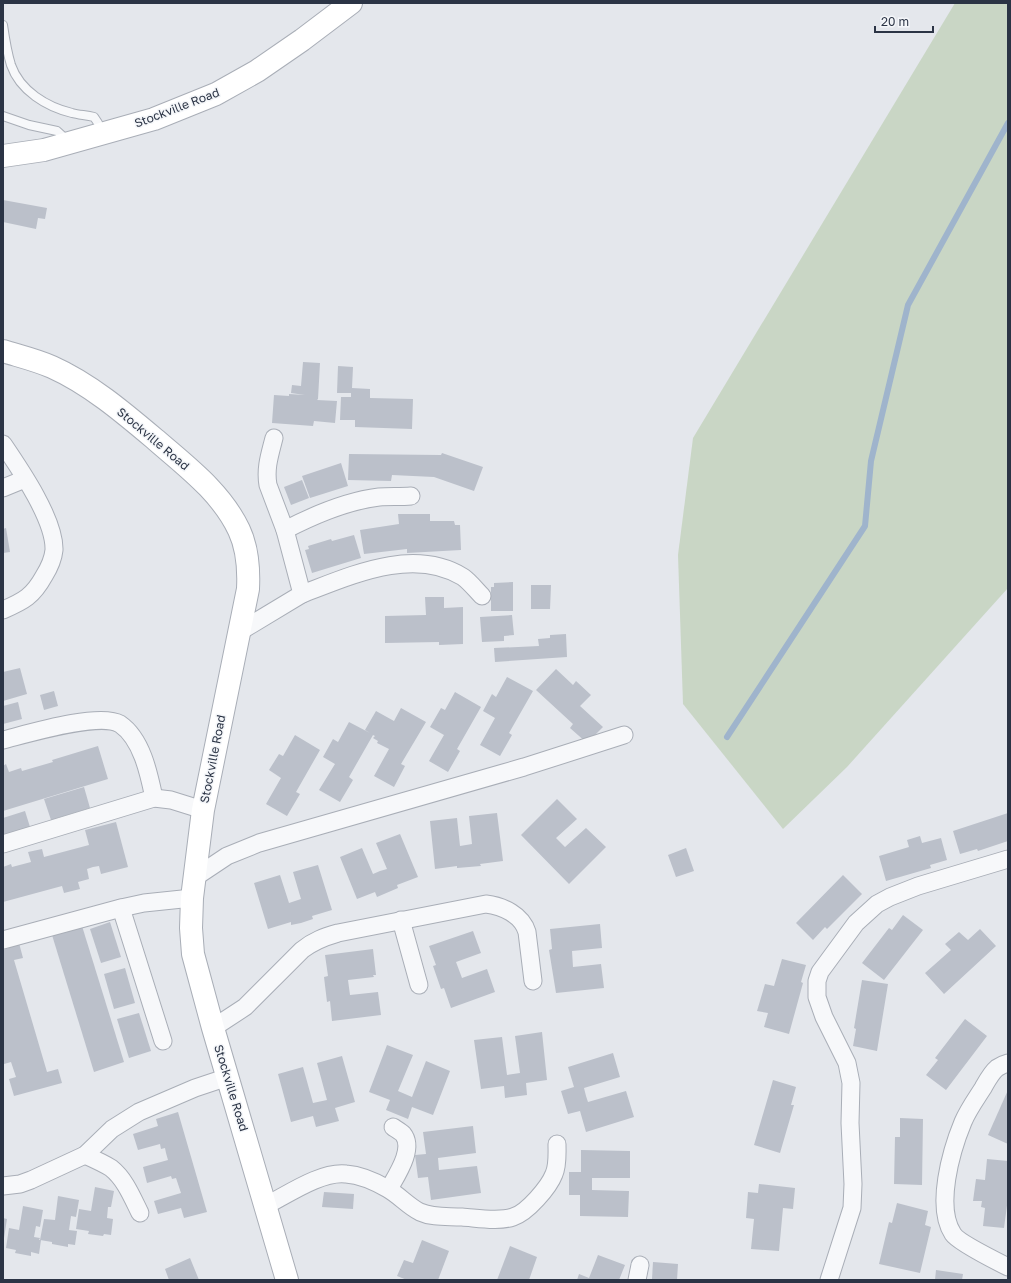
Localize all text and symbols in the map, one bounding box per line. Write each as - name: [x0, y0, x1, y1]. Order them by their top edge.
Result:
- scale bar: [875, 8, 933, 34]
- text: 20 m: [881, 14, 909, 29]
- street label: Stockville Road: [132, 84, 221, 131]
- street label: Stockville Road: [114, 404, 193, 473]
- street label: Stockville Road: [197, 713, 228, 804]
- street label: Stockville Road: [211, 1043, 252, 1133]

